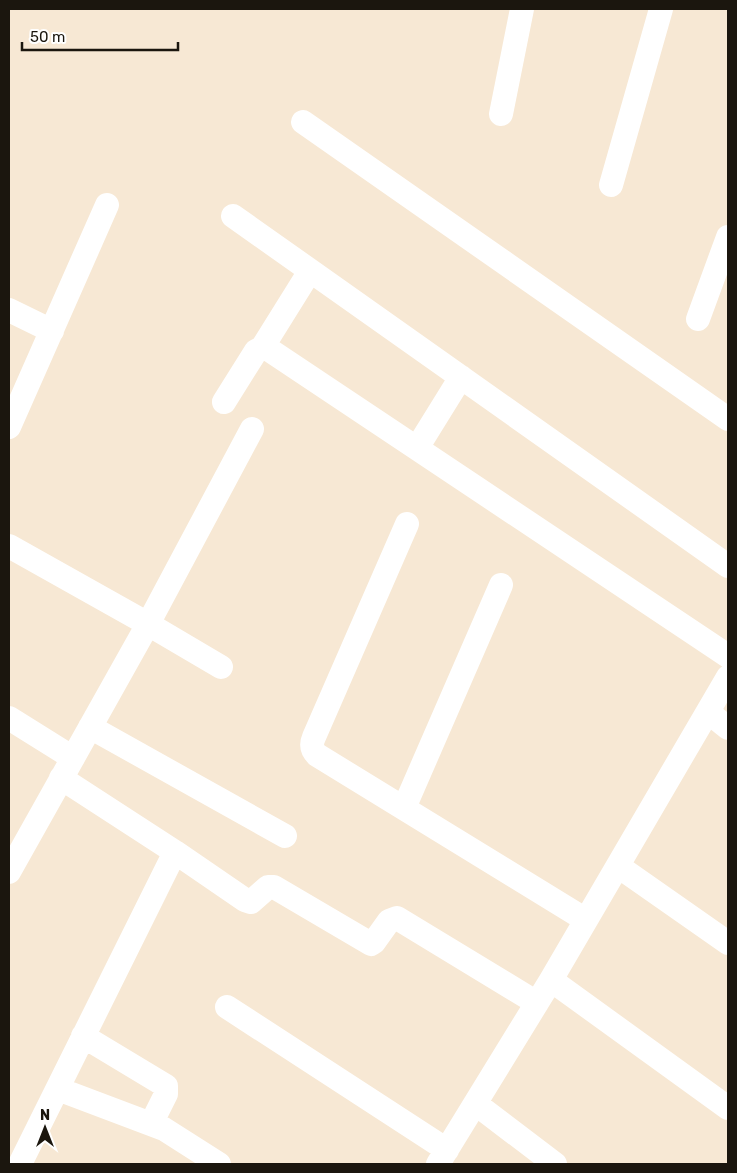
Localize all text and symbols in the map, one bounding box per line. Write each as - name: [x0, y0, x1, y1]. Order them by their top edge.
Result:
- scale bar: [22, 20, 179, 52]
- text: 50 m: [30, 28, 65, 46]
- north arrow: [20, 1103, 70, 1153]
- text: N: [40, 1107, 50, 1124]

